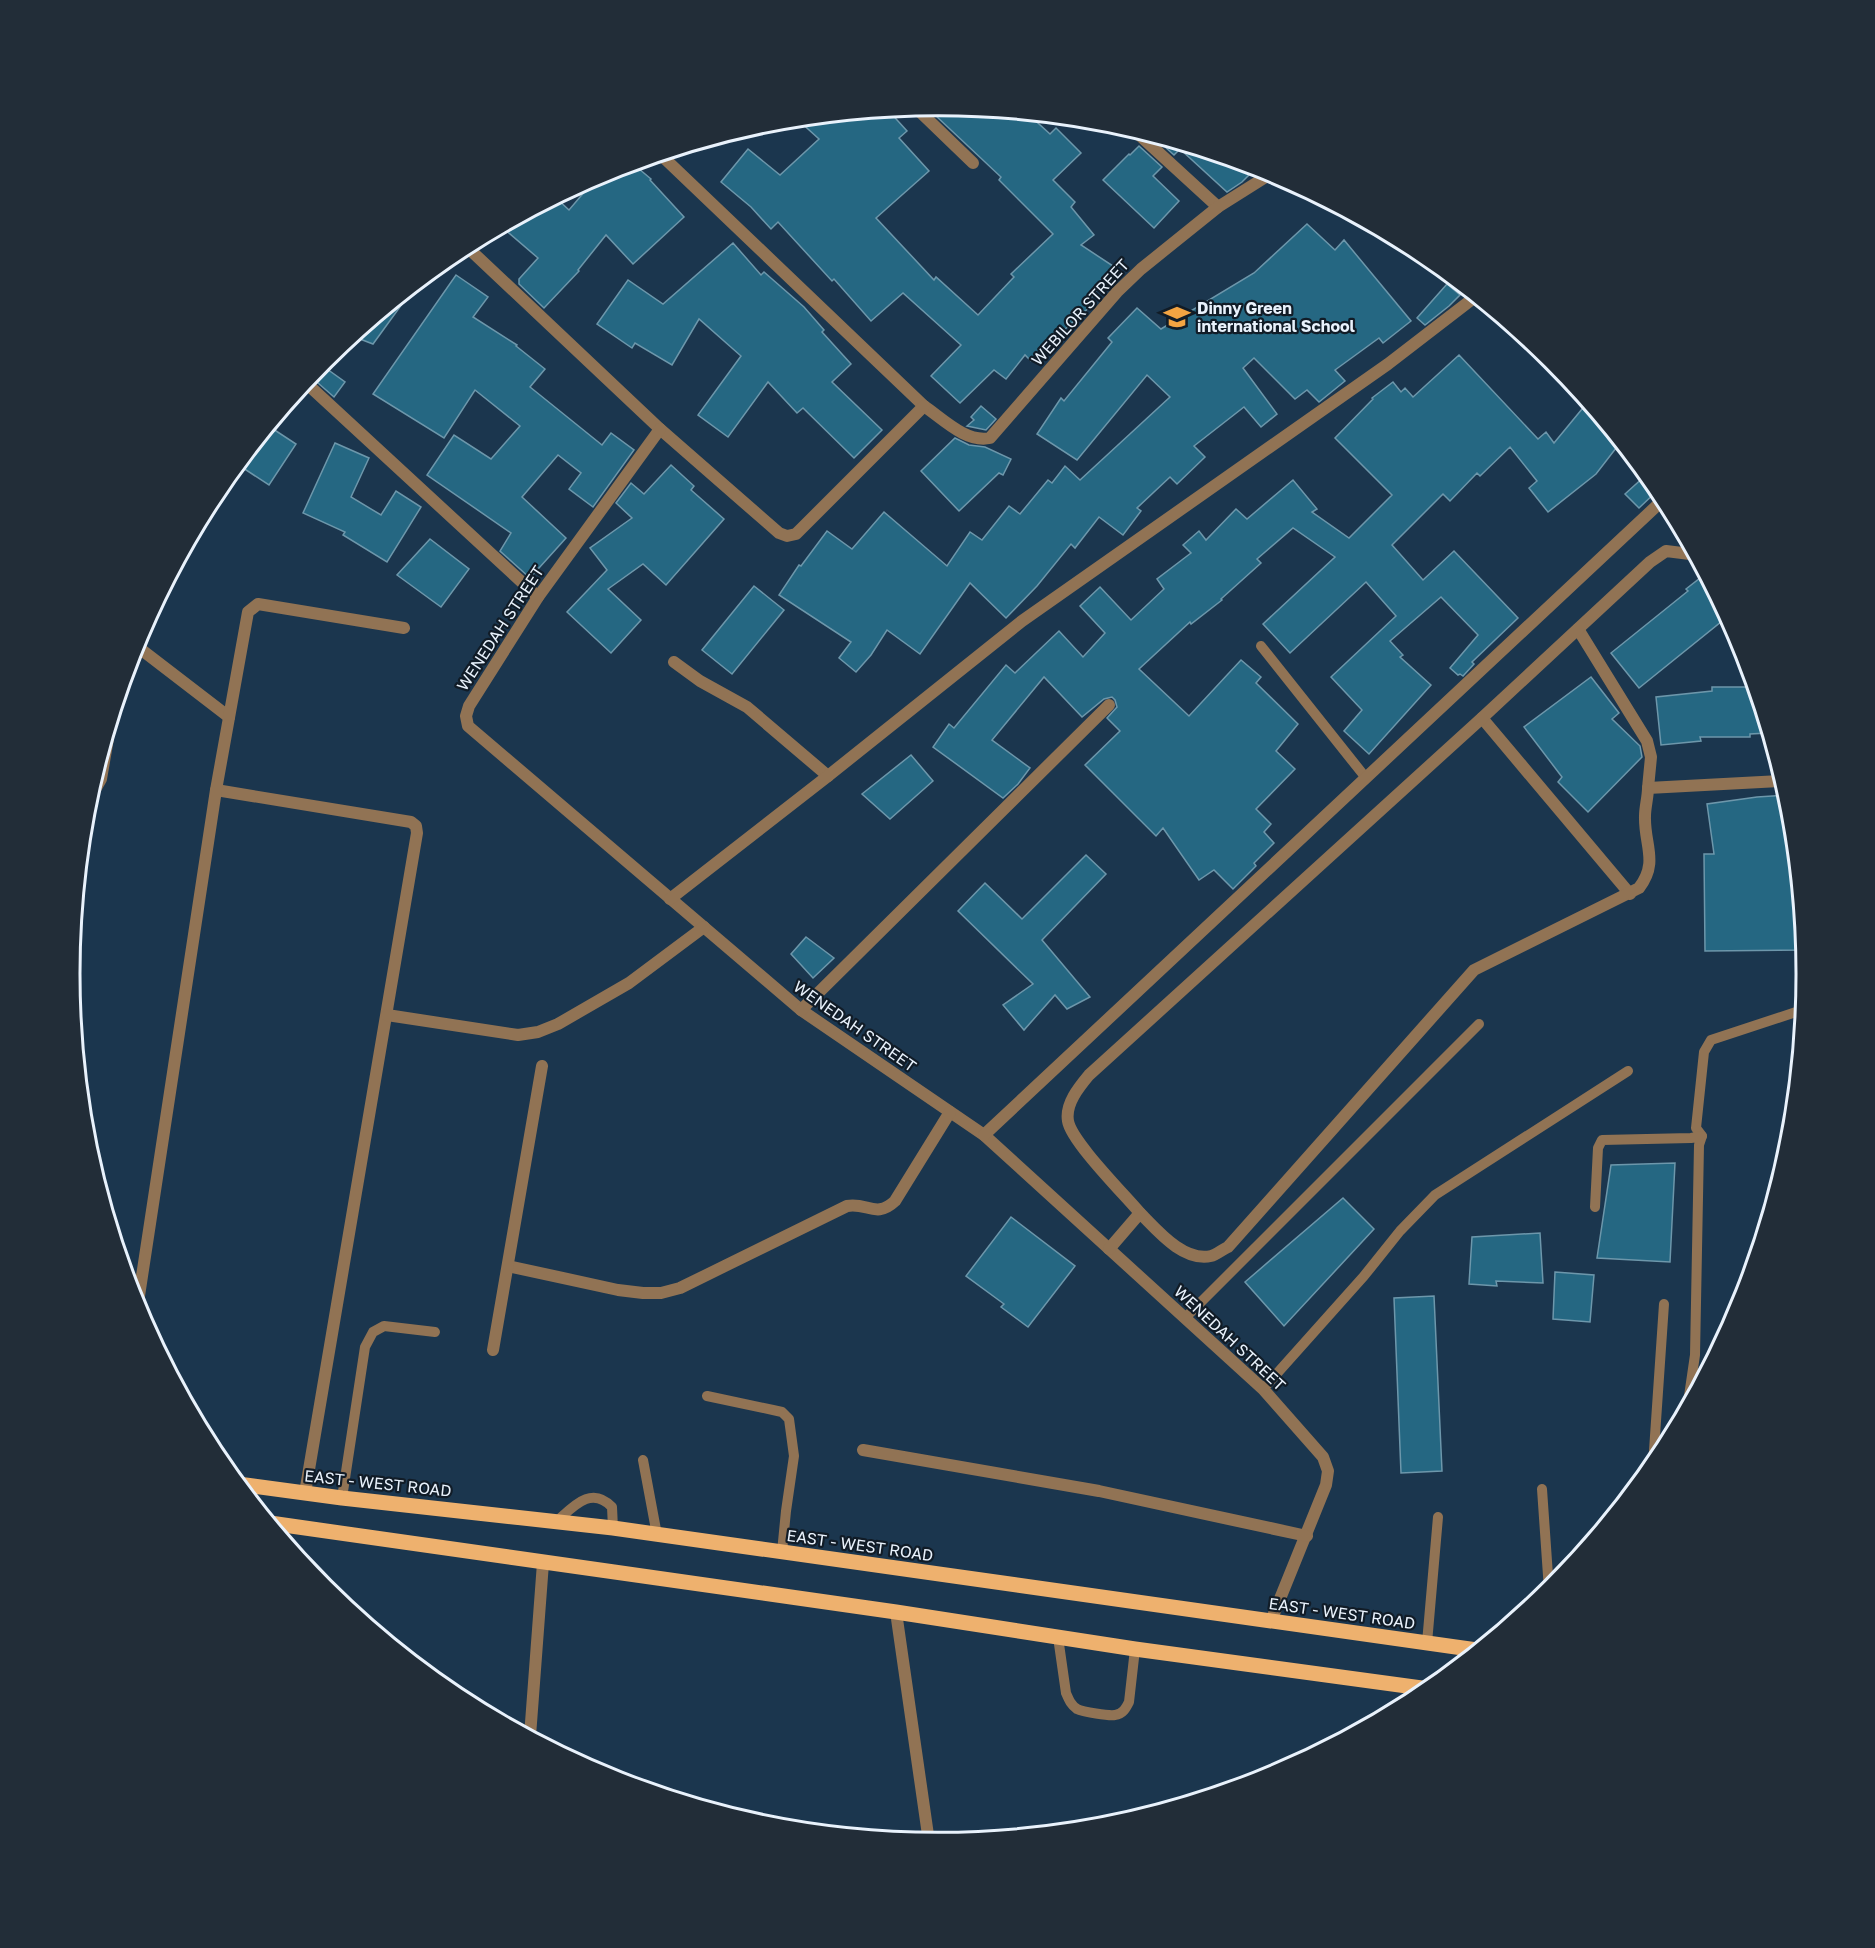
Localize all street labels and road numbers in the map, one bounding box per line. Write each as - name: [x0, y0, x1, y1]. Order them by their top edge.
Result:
- street label: WEBILOR STREET: [1027, 255, 1133, 369]
- street label: WENEDAH STREET: [452, 562, 548, 694]
- street label: WENEDAH STREET: [790, 976, 920, 1076]
- street label: WENEDAH STREET: [1170, 1281, 1290, 1395]
- street label: EAST - WEST ROAD: [303, 1465, 453, 1501]
- street label: EAST - WEST ROAD: [785, 1525, 935, 1565]
- street label: EAST - WEST ROAD: [1267, 1593, 1417, 1633]

